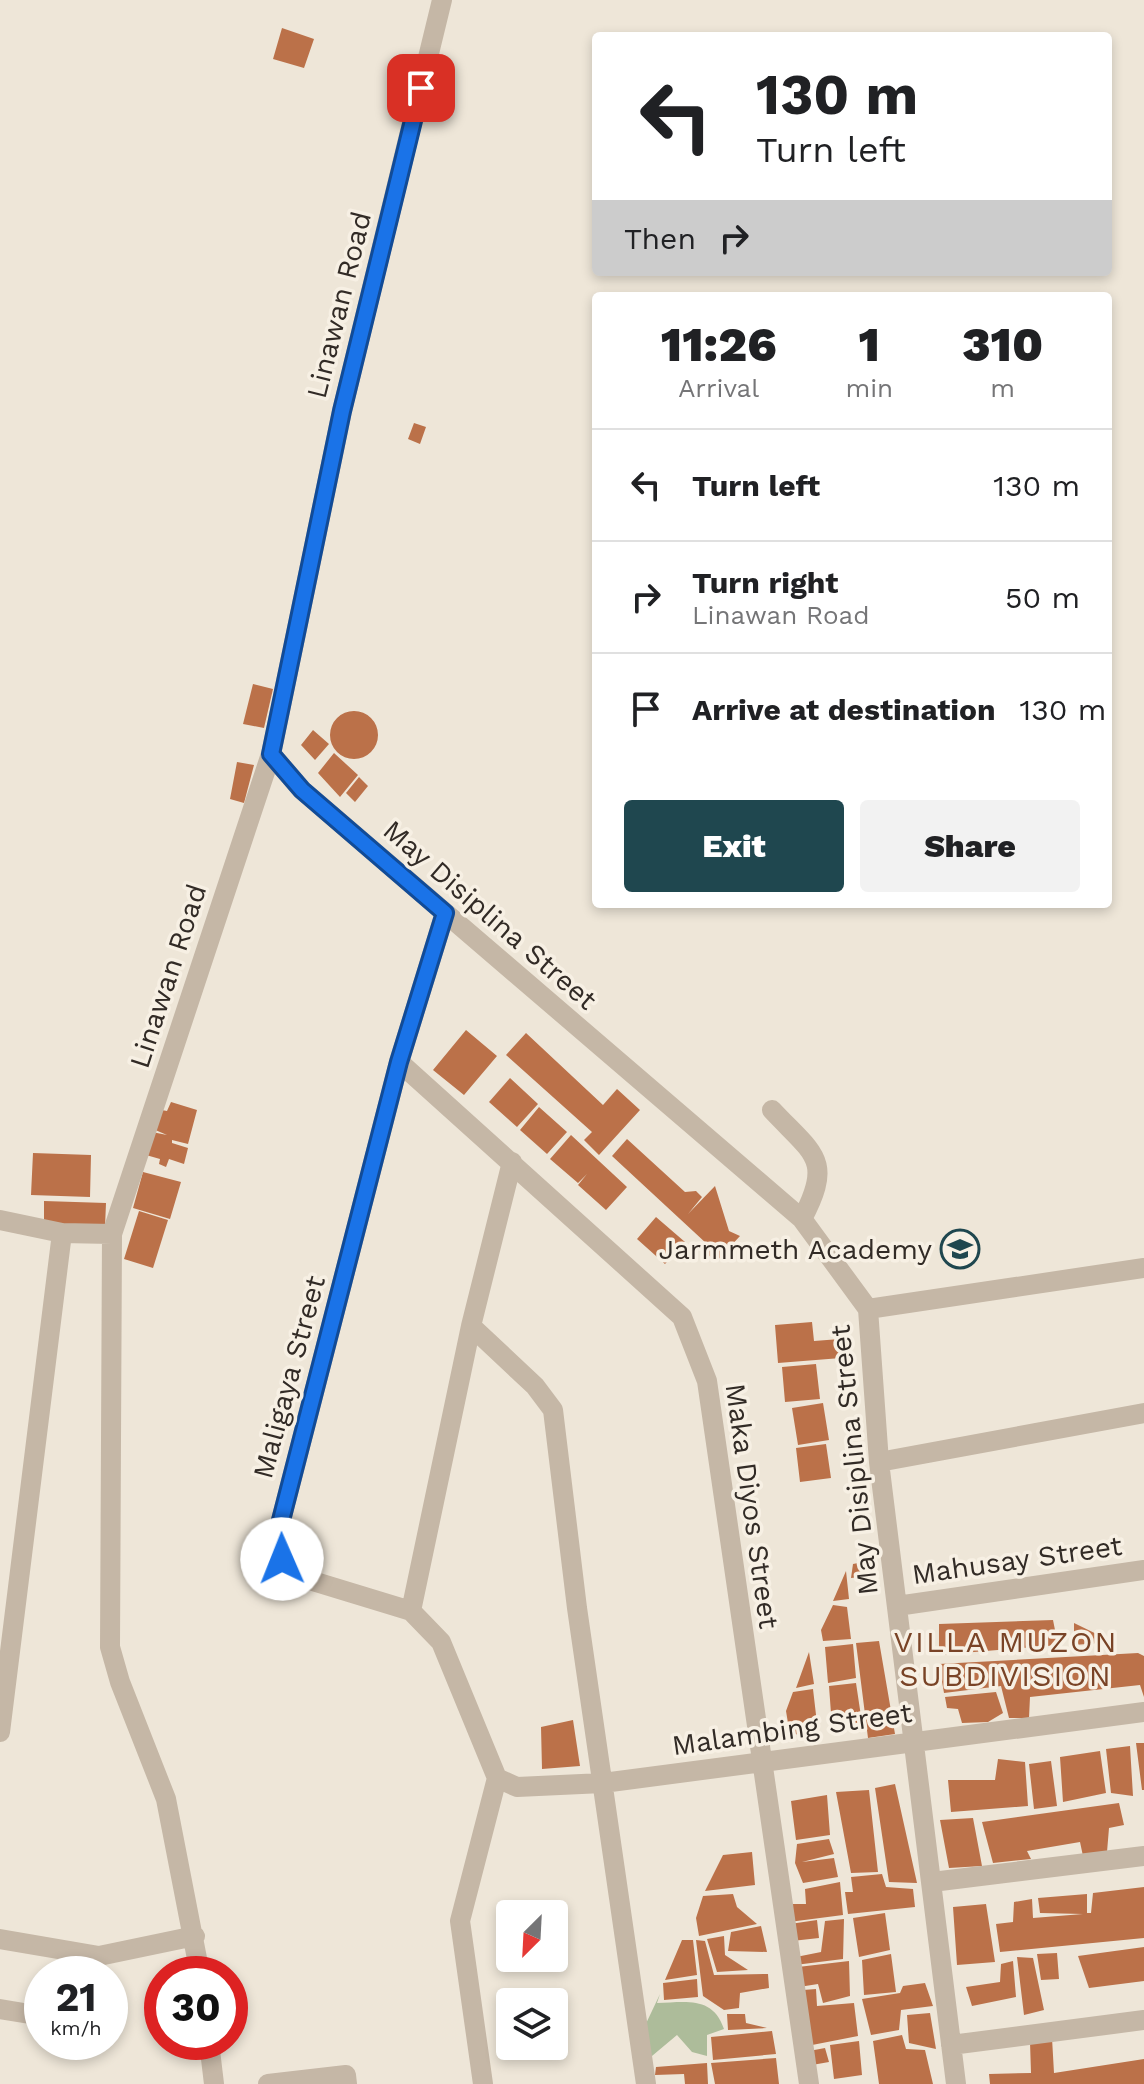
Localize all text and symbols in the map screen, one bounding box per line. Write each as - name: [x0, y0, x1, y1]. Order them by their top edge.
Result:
- pin: [387, 54, 455, 122]
- text: 130 m: [756, 62, 918, 128]
- icon: left: [624, 64, 728, 168]
- icon: arrive: [399, 66, 443, 110]
- text: Turn left: [756, 129, 906, 171]
- street label: Linawan Road: [300, 208, 378, 402]
- icon: right: [712, 216, 756, 260]
- text: Then: [624, 221, 696, 256]
- text: 11:26: [661, 316, 777, 373]
- text: 1: [859, 316, 880, 373]
- text: 310: [962, 316, 1043, 373]
- text: Arrival: [678, 373, 759, 403]
- text: min: [845, 373, 893, 403]
- text: m: [990, 373, 1015, 403]
- icon: left: [624, 463, 668, 507]
- text: Turn left: [692, 468, 820, 503]
- text: 130 m: [993, 468, 1080, 503]
- text: Turn right: [692, 565, 838, 600]
- icon: right: [624, 575, 668, 619]
- text: 50 m: [1005, 580, 1080, 615]
- text: Linawan Road: [692, 600, 870, 630]
- icon: arrive: [624, 687, 668, 731]
- text: Arrive at destination: [692, 692, 996, 727]
- text: 130 m: [1020, 692, 1106, 727]
- button: Exit: [624, 800, 844, 892]
- button: Share: [860, 800, 1080, 892]
- street label: May Disiplina Street: [377, 813, 604, 1017]
- street label: Linawan Road: [123, 880, 213, 1072]
- school or university icon: Jarmmeth Academy: [939, 1228, 981, 1270]
- place label: Jarmmeth Academy: [659, 1233, 933, 1266]
- street label: Maligaya Street: [246, 1272, 332, 1482]
- street label: May Disiplina Street: [823, 1323, 885, 1597]
- street label: Maka Diyos Street: [718, 1381, 786, 1631]
- position arrow: [240, 1517, 324, 1601]
- street label: Mahusay Street: [910, 1529, 1124, 1591]
- district label: VILLA MUZON SUBDIVISION: [894, 1624, 1118, 1693]
- street label: Malambing Street: [670, 1696, 914, 1762]
- north arrow: [496, 1900, 568, 1972]
- map controls: [496, 1900, 568, 2060]
- speed limit sign: 30: [144, 1956, 248, 2060]
- text: 21: [55, 1974, 97, 2021]
- button: layers: [496, 1988, 568, 2060]
- text: km/h: [50, 2016, 102, 2040]

